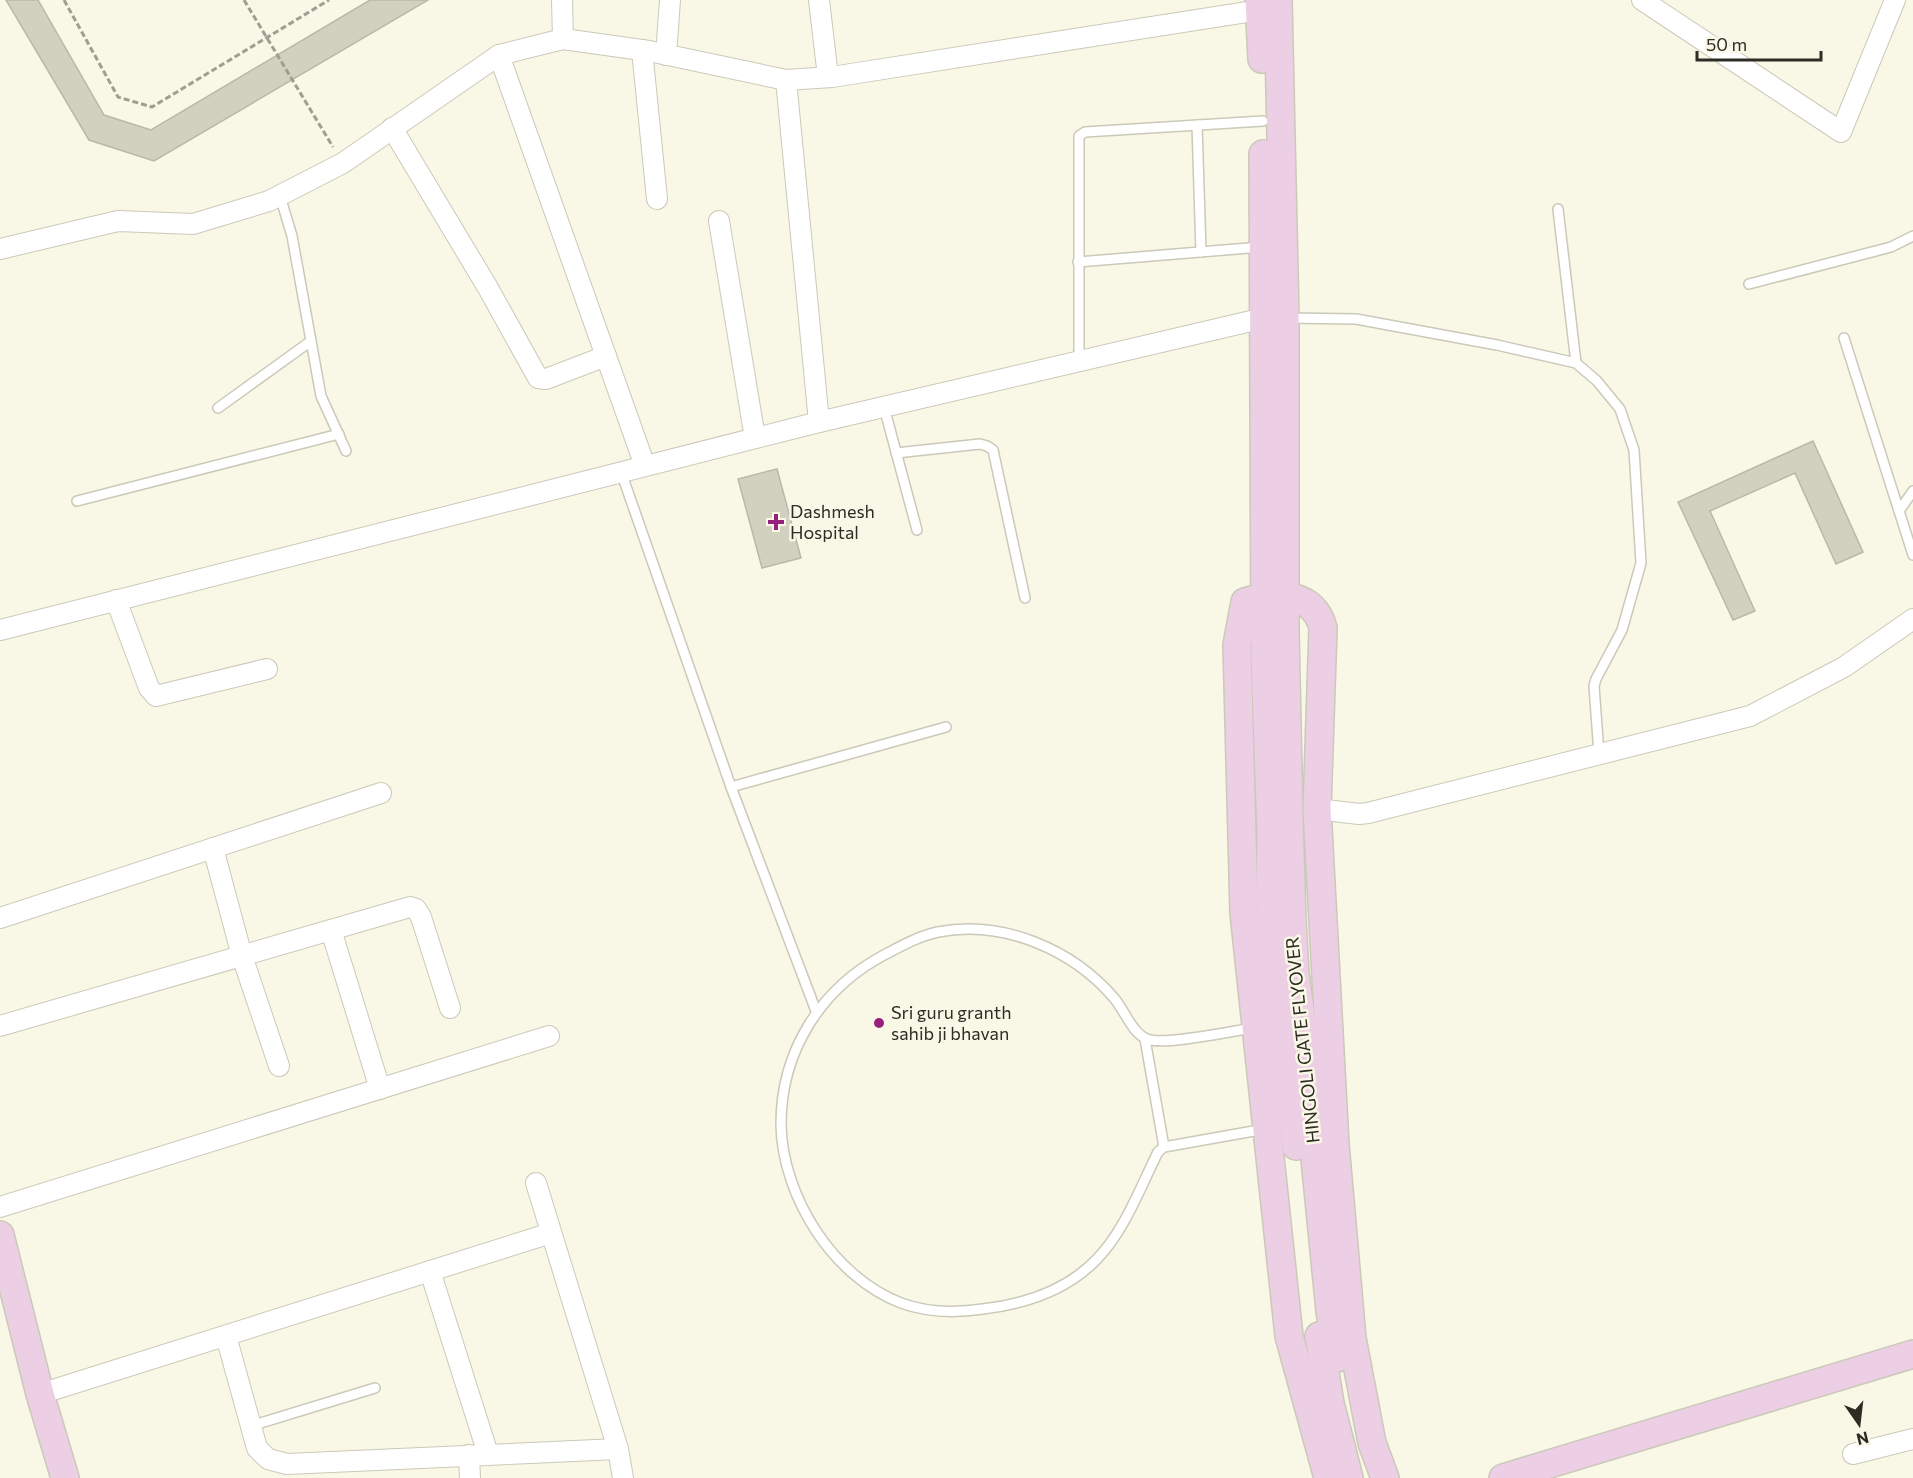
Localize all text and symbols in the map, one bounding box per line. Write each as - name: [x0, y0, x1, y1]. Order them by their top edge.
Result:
- scale bar: [1697, 24, 1822, 62]
- text: 50 m: [1706, 33, 1747, 55]
- place label: Dashmesh Hospital: [790, 500, 875, 543]
- marker: Dashmesh Hospital: [767, 513, 785, 531]
- street label: HINGOLI GATE FLYOVER: [1280, 936, 1324, 1144]
- place label: Sri guru granth sahib ji bhavan: [891, 1001, 1012, 1044]
- marker: Sri guru granth sahib ji bhavan: [872, 1016, 886, 1030]
- north arrow: [1829, 1394, 1889, 1454]
- text: N: [1855, 1428, 1871, 1450]

